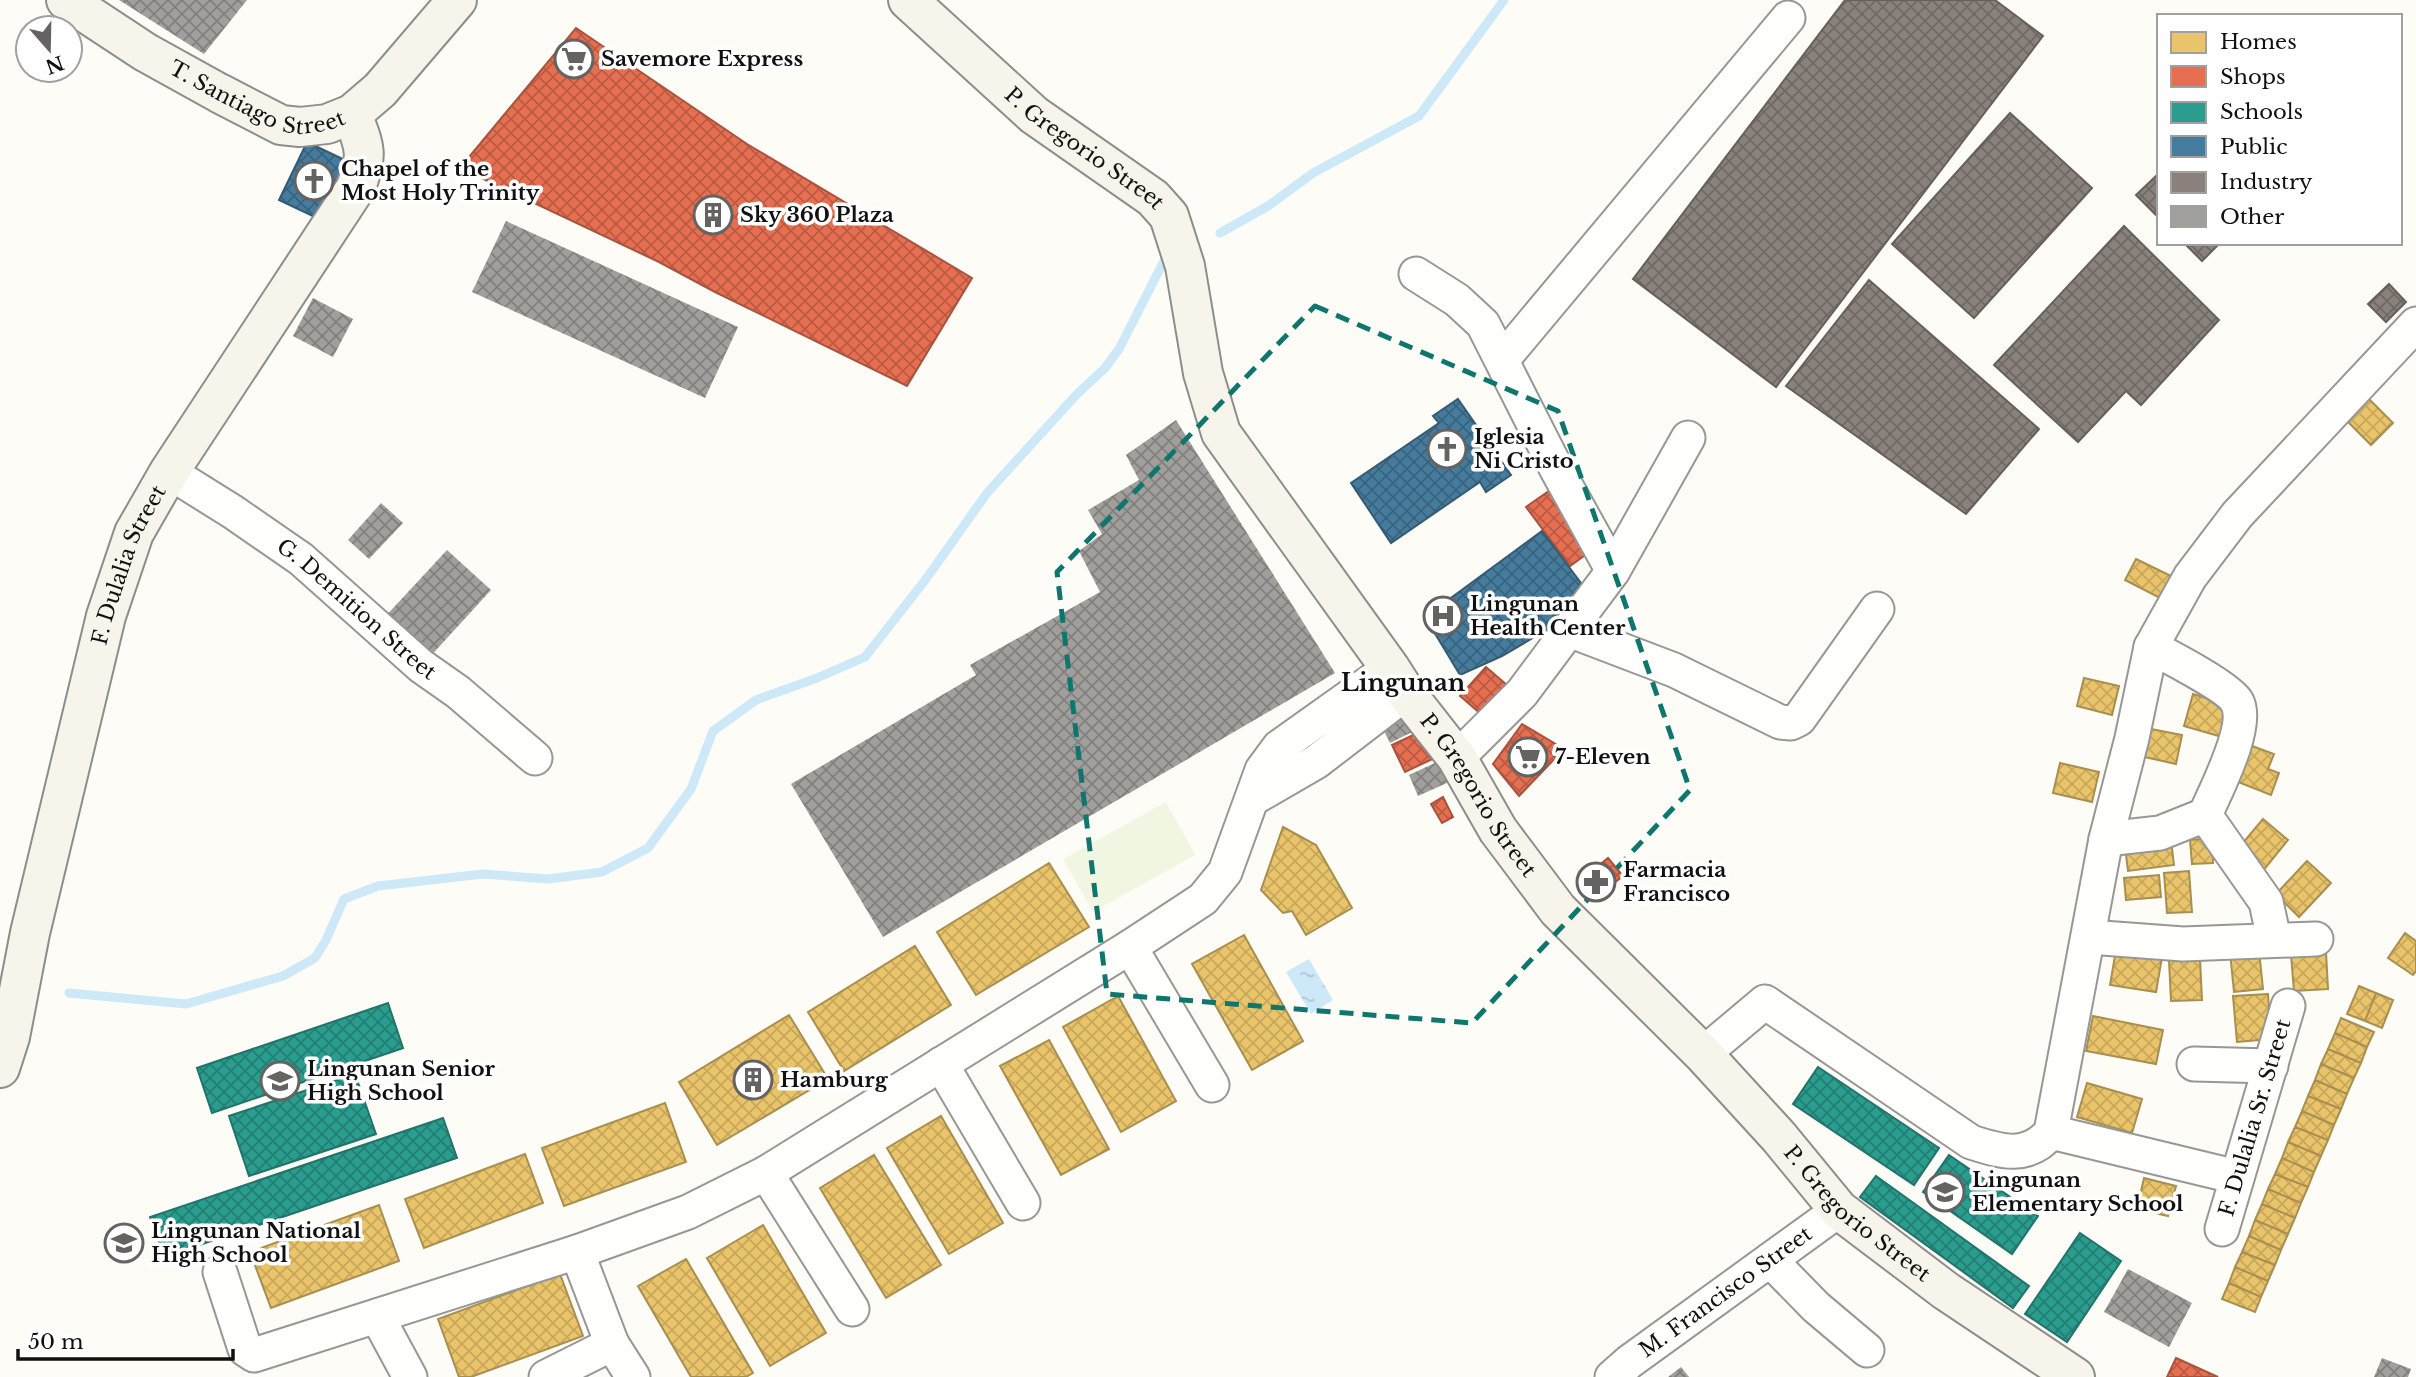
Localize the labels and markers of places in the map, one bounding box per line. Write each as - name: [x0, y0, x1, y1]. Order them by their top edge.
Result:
- supermarket icon: Savemore Express: [553, 38, 595, 80]
- place label: Savemore Express: [601, 46, 803, 72]
- place label: Chapel of the Most Holy Trinity: [341, 156, 540, 206]
- church icon: Chapel of the Most Holy Trinity: [293, 160, 335, 202]
- building icon: Sky 360 Plaza: [692, 194, 734, 236]
- place label: Sky 360 Plaza: [740, 202, 894, 228]
- place label: Iglesia Ni Cristo: [1474, 424, 1574, 474]
- church icon: Iglesia Ni Cristo: [1426, 428, 1468, 470]
- place label: Lingunan Health Center: [1470, 591, 1626, 641]
- hospital icon: Lingunan Health Center: [1422, 595, 1464, 637]
- supermarket icon: 7-Eleven: [1507, 736, 1549, 778]
- place label: 7-Eleven: [1555, 744, 1650, 770]
- place label: Farmacia Francisco: [1623, 857, 1730, 907]
- pharmacy icon: Farmacia Francisco: [1575, 861, 1617, 903]
- place label: Lingunan Senior High School: [307, 1056, 495, 1106]
- building icon: Hamburg: [732, 1059, 774, 1101]
- school or university icon: Lingunan Senior High School: [259, 1060, 301, 1102]
- place label: Hamburg: [780, 1067, 889, 1093]
- place label: Lingunan Elementary School: [1972, 1167, 2184, 1217]
- school or university icon: Lingunan Elementary School: [1924, 1171, 1966, 1213]
- place label: Lingunan National High School: [151, 1218, 361, 1268]
- school or university icon: Lingunan National High School: [103, 1222, 145, 1264]

